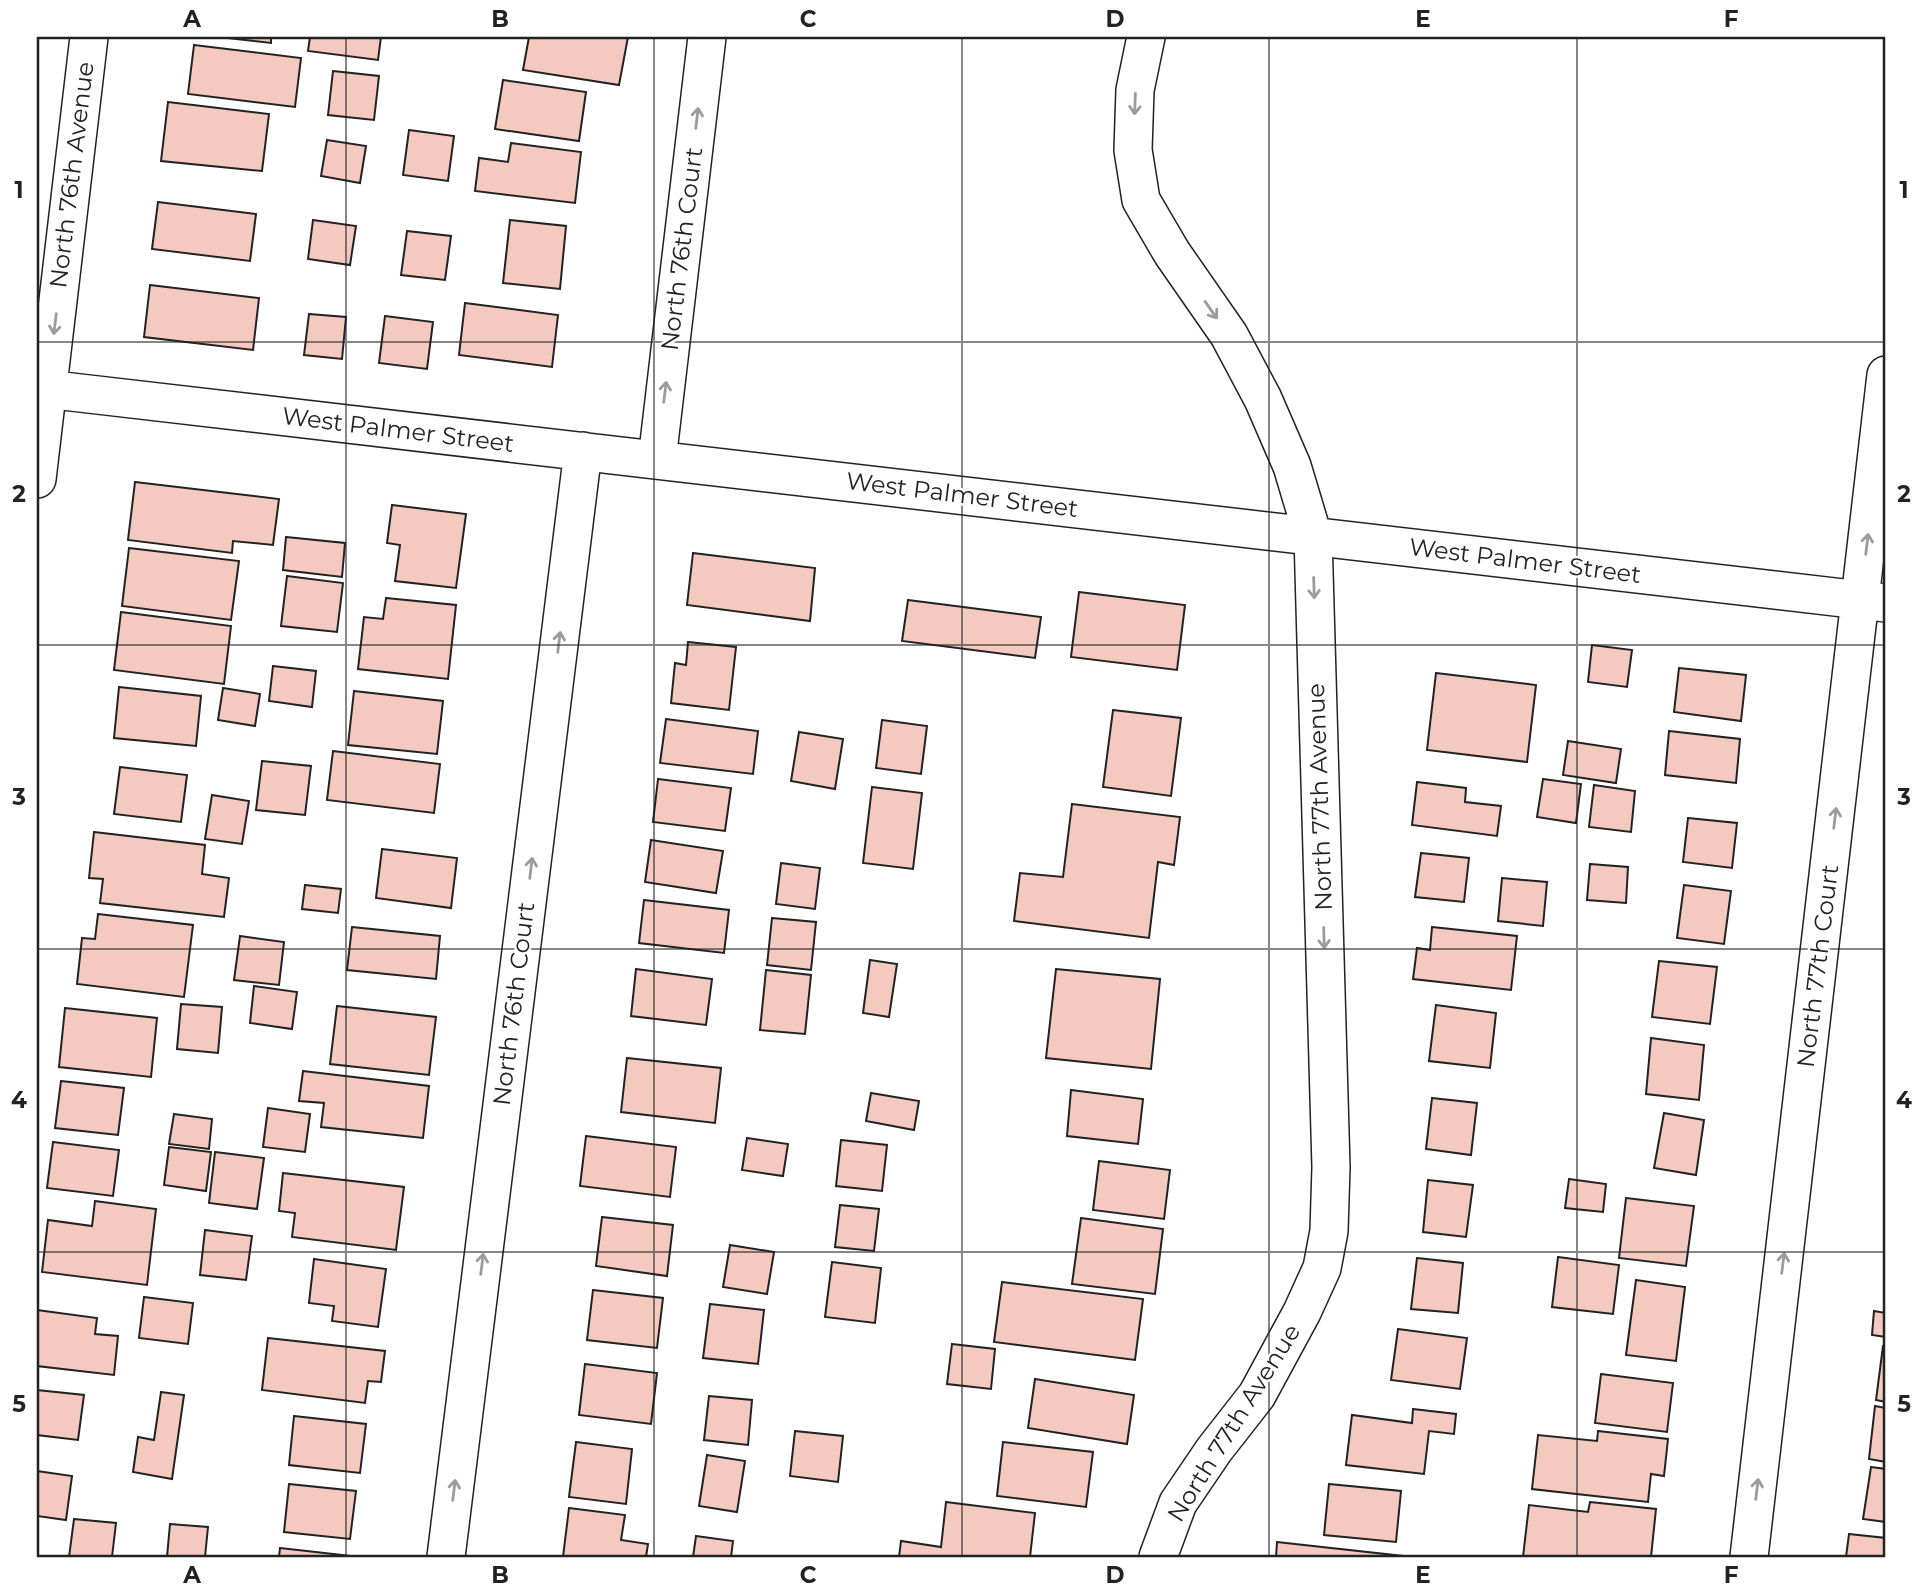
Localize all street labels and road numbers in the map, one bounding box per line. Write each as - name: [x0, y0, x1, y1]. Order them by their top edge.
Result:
- street label: North 76th Avenue: [43, 60, 100, 290]
- street label: North 76th Court: [655, 145, 708, 352]
- street label: West Palmer Street: [280, 401, 516, 458]
- street label: West Palmer Street: [844, 466, 1080, 523]
- street label: West Palmer Street: [1407, 532, 1643, 589]
- street label: North 77th Avenue: [1301, 683, 1338, 911]
- street label: North 77th Court: [1791, 863, 1844, 1069]
- street label: North 76th Court: [487, 900, 540, 1107]
- street label: North 77th Avenue: [1161, 1319, 1306, 1527]

